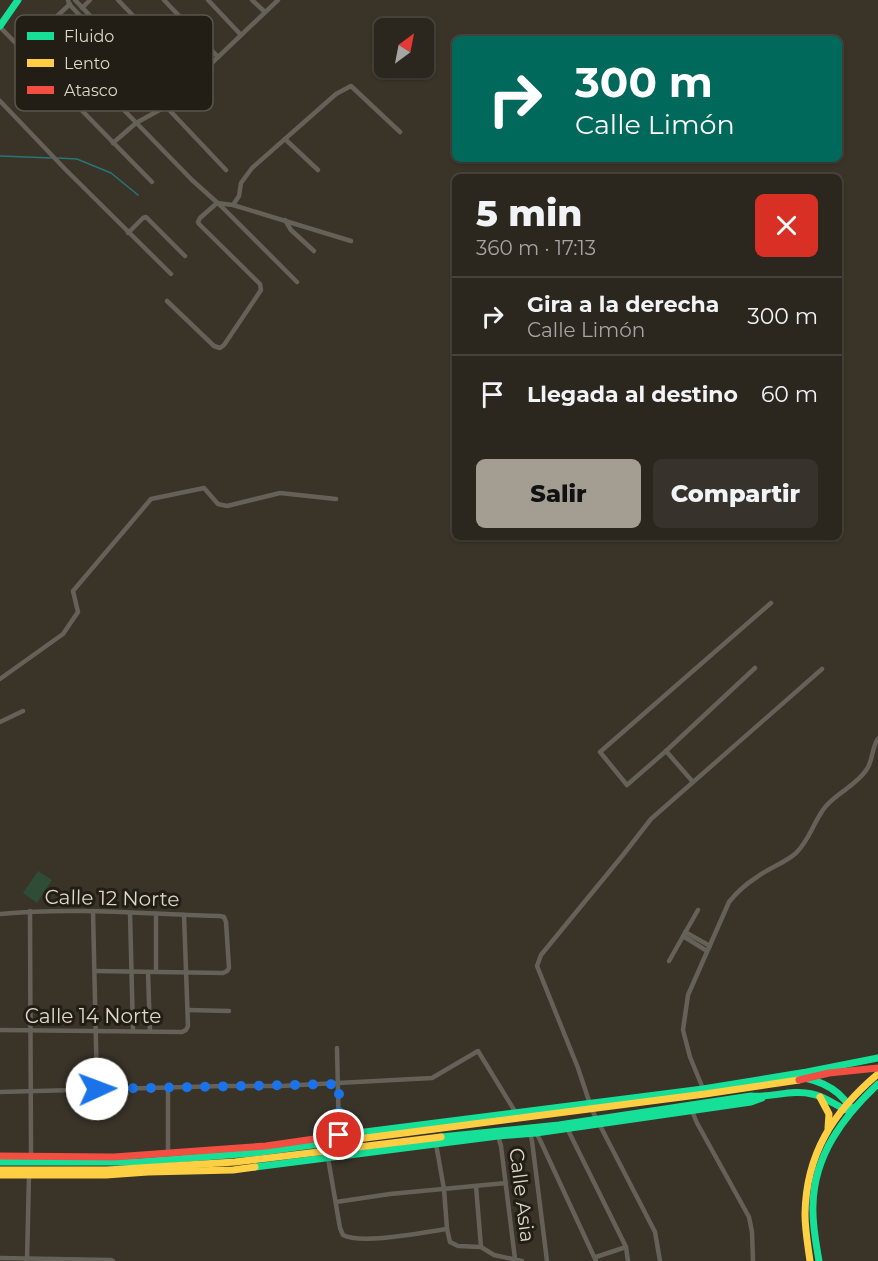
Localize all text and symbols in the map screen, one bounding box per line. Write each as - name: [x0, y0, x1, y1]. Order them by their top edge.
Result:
- legend: [15, 15, 213, 111]
- north arrow: [374, 18, 434, 78]
- map controls: [374, 18, 434, 78]
- text: Fluido: [64, 27, 114, 46]
- text: Lento: [64, 54, 110, 73]
- text: 300 m: [575, 56, 713, 108]
- icon: right: [476, 60, 554, 138]
- text: Atasco: [64, 81, 118, 100]
- text: Calle Limón: [575, 108, 735, 141]
- text: 5 min: [476, 191, 582, 235]
- button: close: [755, 194, 818, 257]
- text: 360 m · 17:13: [476, 236, 596, 260]
- text: Gira a la derecha: [527, 291, 719, 318]
- icon: right: [476, 300, 509, 333]
- text: 300 m: [747, 303, 818, 330]
- text: Calle Limón: [527, 318, 645, 342]
- icon: arrive: [476, 378, 509, 411]
- text: Llegada al destino: [527, 381, 738, 408]
- text: 60 m: [761, 381, 818, 408]
- button: Salir: [476, 459, 641, 528]
- button: Compartir: [653, 459, 818, 528]
- street label: Calle 12 Norte: [44, 885, 180, 911]
- street label: Calle 14 Norte: [25, 1004, 161, 1028]
- position arrow: [65, 1057, 129, 1121]
- pin: [313, 1109, 364, 1160]
- icon: arrive: [322, 1118, 355, 1151]
- street label: Calle Asia: [504, 1146, 540, 1244]

